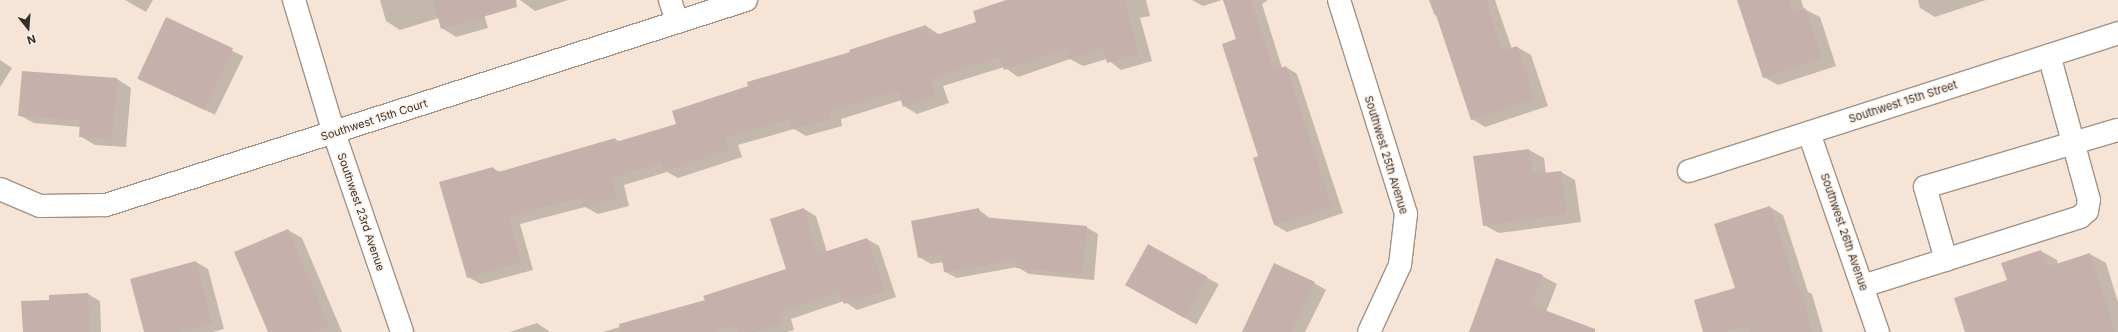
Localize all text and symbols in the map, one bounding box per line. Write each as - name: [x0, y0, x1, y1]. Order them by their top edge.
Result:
- north arrow: [8, 8, 48, 48]
- text: N: [25, 32, 38, 47]
- street label: Southwest 15th Street: [1847, 78, 1959, 126]
- street label: Southwest 25th Avenue: [1362, 94, 1410, 216]
- street label: Southwest 15th Court: [319, 97, 429, 143]
- street label: Southwest 23rd Avenue: [335, 151, 387, 273]
- street label: Southwest 26th Avenue: [1818, 172, 1870, 292]

